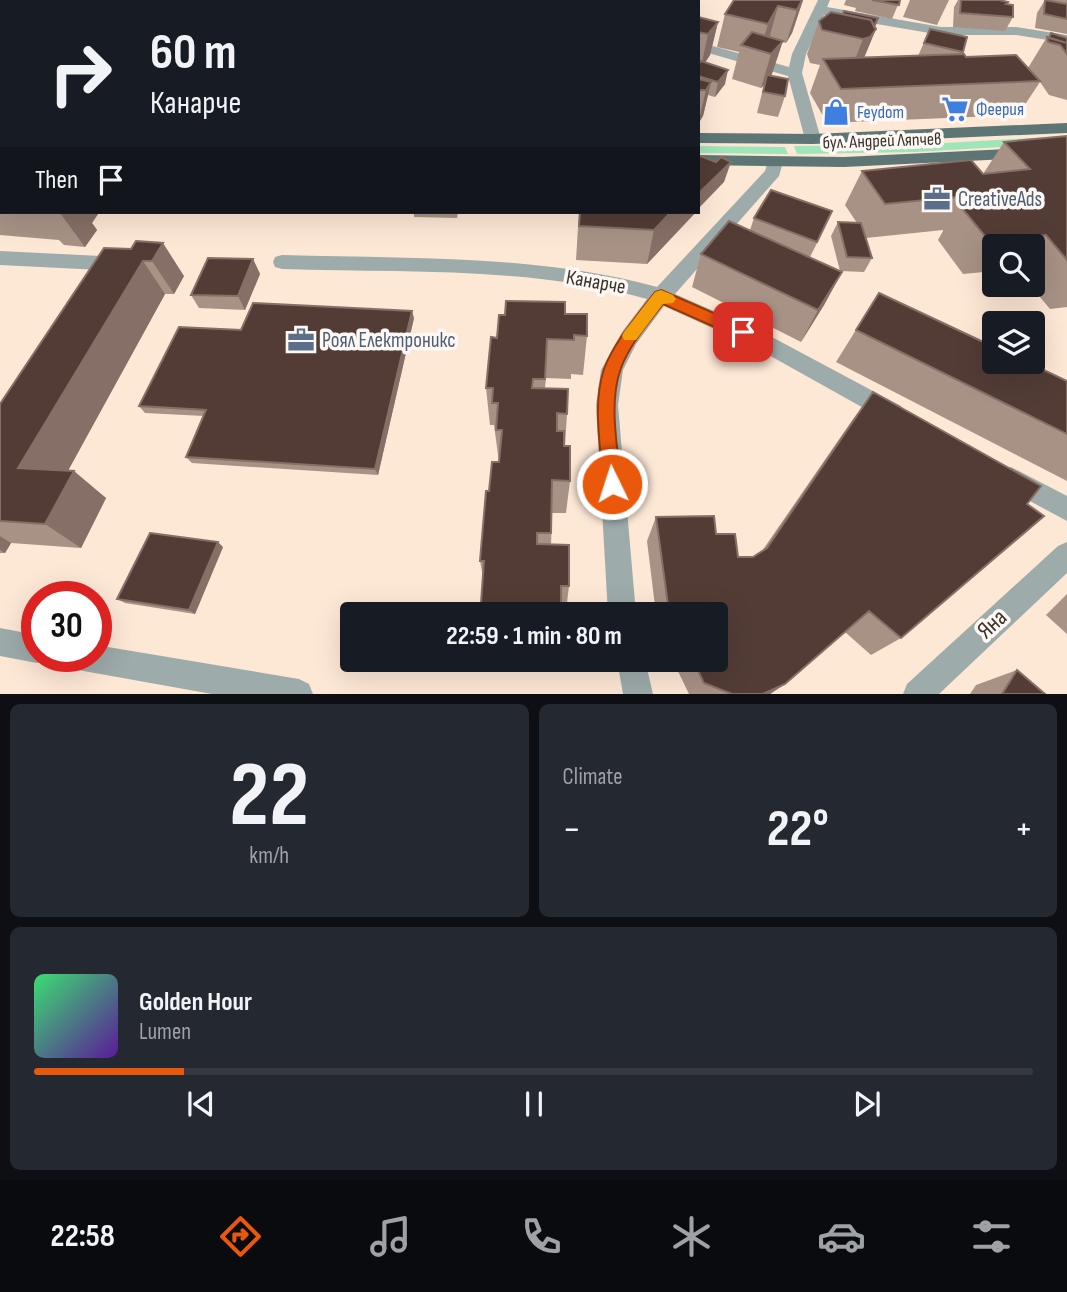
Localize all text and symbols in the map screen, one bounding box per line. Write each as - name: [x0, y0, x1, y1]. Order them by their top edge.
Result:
- text: 60 m: [150, 24, 237, 83]
- icon: right: [35, 28, 126, 119]
- text: Канарче: [150, 84, 241, 123]
- supermarket icon: Феерия: [940, 94, 970, 124]
- shop icon: Feydom: [821, 97, 851, 127]
- place label: Феерия: [976, 99, 1024, 120]
- place label: Feydom: [857, 102, 904, 123]
- street label: бул. Андрей Ляпчев: [822, 128, 942, 154]
- icon: arrive: [92, 161, 130, 199]
- text: Then: [35, 165, 78, 196]
- office icon: CreativeAds: [922, 184, 952, 214]
- place label: CreativeAds: [958, 187, 1042, 212]
- map controls: [982, 234, 1045, 374]
- button: search: [982, 234, 1045, 297]
- street label: Канарче: [564, 264, 628, 300]
- pin: [713, 302, 773, 362]
- button: layers: [982, 311, 1045, 374]
- icon: arrive: [724, 313, 762, 351]
- office icon: Роял Електроникс: [286, 325, 316, 355]
- place label: Роял Електроникс: [322, 328, 456, 353]
- position arrow: [575, 447, 649, 521]
- speed limit sign: 30: [21, 581, 112, 672]
- street label: Яна: [971, 603, 1013, 645]
- text: 22:59 · 1 min · 80 m: [446, 621, 622, 652]
- text: 22: [229, 742, 309, 851]
- text: Climate: [563, 763, 622, 791]
- text: 22°: [767, 798, 829, 861]
- text: −: [563, 807, 581, 852]
- text: +: [1014, 807, 1033, 852]
- text: km/h: [249, 842, 289, 870]
- text: Golden Hour: [139, 987, 252, 1018]
- text: Lumen: [139, 1018, 191, 1046]
- icon: previous: [182, 1085, 220, 1123]
- icon: pause: [515, 1085, 553, 1123]
- icon: next: [848, 1085, 886, 1123]
- icon: directions: [216, 1212, 265, 1261]
- icon: music: [366, 1212, 415, 1261]
- icon: phone: [517, 1212, 566, 1261]
- icon: climate: [667, 1212, 716, 1261]
- icon: car: [817, 1212, 866, 1261]
- icon: filters: [967, 1212, 1016, 1261]
- text: 22:58: [51, 1217, 115, 1256]

